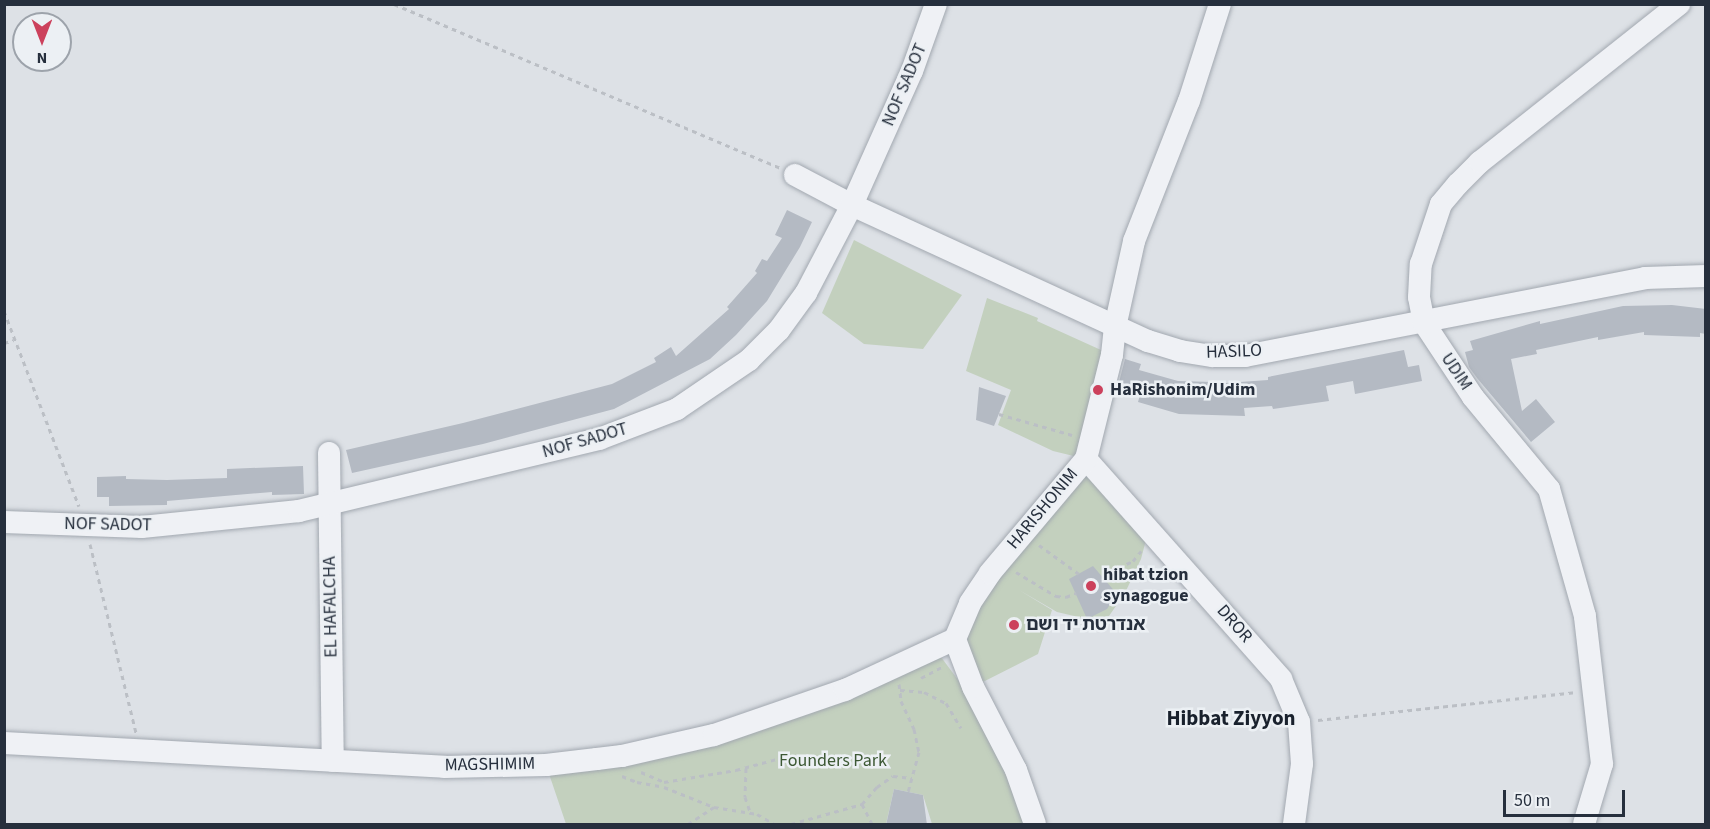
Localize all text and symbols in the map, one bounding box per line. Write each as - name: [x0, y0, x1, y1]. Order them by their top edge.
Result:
- north arrow: [12, 12, 72, 72]
- street label: NOF SADOT: [878, 40, 932, 130]
- text: N: [37, 47, 47, 69]
- street label: HASILO: [1206, 340, 1262, 364]
- street label: UDIM: [1436, 349, 1476, 395]
- place label: HaRishonim/Udim: [1110, 379, 1255, 401]
- marker: HaRishonim/Udim: [1091, 383, 1105, 397]
- street label: NOF SADOT: [540, 419, 630, 463]
- street label: HARISHONIM: [1003, 464, 1083, 554]
- street label: NOF SADOT: [64, 513, 152, 537]
- street label: EL HAFALCHA: [319, 556, 343, 658]
- place label: hibat tzion synagogue: [1103, 565, 1189, 608]
- marker: hibat tzion synagogue: [1084, 579, 1098, 593]
- street label: DROR: [1212, 600, 1256, 648]
- place label: אנדרטת יד ושם: [1026, 614, 1145, 636]
- marker: אנדרטת יד ושם: [1007, 618, 1021, 632]
- district label: Hibbat Ziyyon: [1166, 705, 1296, 731]
- park label: Founders Park: [779, 750, 887, 772]
- street label: MAGSHIMIM: [444, 753, 536, 777]
- scale bar: [1506, 778, 1628, 816]
- text: 50 m: [1514, 788, 1550, 813]

